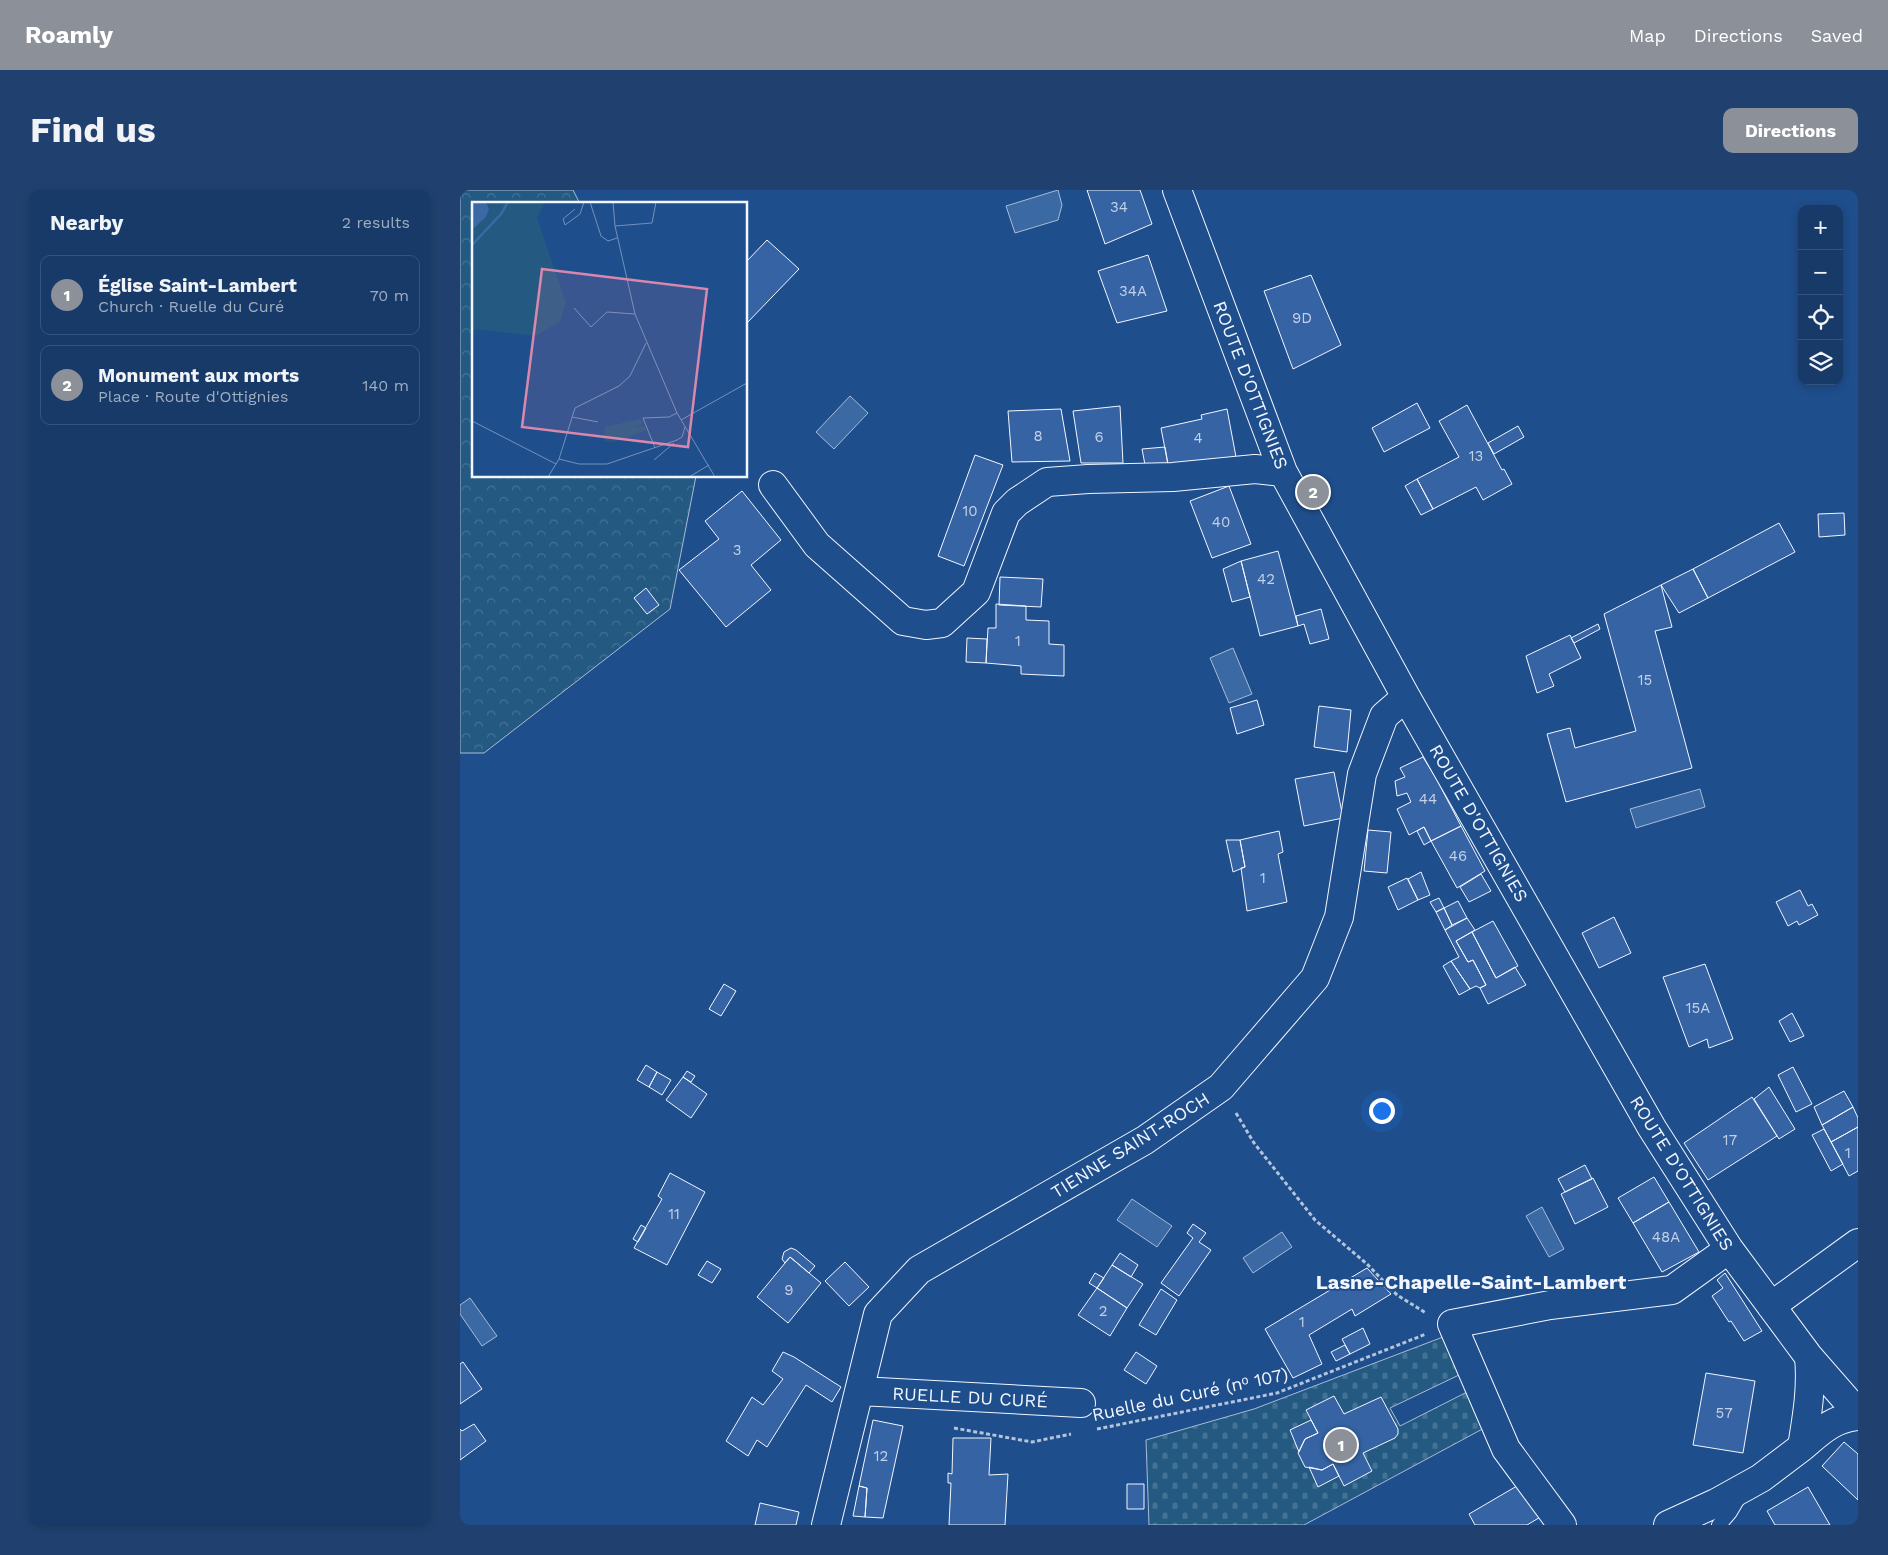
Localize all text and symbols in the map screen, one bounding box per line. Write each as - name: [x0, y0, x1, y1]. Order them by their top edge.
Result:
- text: Roamly: [25, 21, 113, 49]
- text: Map: [1629, 25, 1666, 46]
- text: Directions: [1694, 25, 1783, 46]
- text: Saved: [1811, 25, 1863, 46]
- button: Directions: [1723, 108, 1858, 153]
- text: Find us: [30, 109, 156, 151]
- house number: 34: [1110, 198, 1128, 216]
- inset map: [472, 202, 748, 478]
- map controls: [1798, 205, 1843, 385]
- button: +: [1798, 205, 1843, 250]
- text: Nearby: [50, 210, 123, 235]
- text: 2 results: [342, 213, 410, 232]
- button: −: [1798, 250, 1843, 295]
- text: Église Saint-Lambert: [98, 274, 297, 297]
- house number: 34A: [1119, 282, 1147, 300]
- text: 1: [64, 286, 70, 305]
- text: 70 m: [370, 286, 409, 305]
- button: locate: [1798, 295, 1843, 340]
- text: Church · Ruelle du Curé: [98, 297, 284, 316]
- street label: ROUTE D'OTTIGNIES: [1209, 298, 1293, 472]
- house number: 9D: [1292, 309, 1312, 327]
- button: layers: [1798, 340, 1843, 385]
- text: Monument aux morts: [98, 364, 299, 387]
- text: 2: [62, 376, 72, 395]
- text: 140 m: [362, 376, 409, 395]
- text: Place · Route d'Ottignies: [98, 387, 288, 406]
- house number: 8: [1033, 427, 1043, 445]
- house number: 6: [1094, 428, 1104, 446]
- house number: 4: [1193, 429, 1203, 447]
- house number: 13: [1469, 447, 1483, 465]
- pin: 2: [1297, 473, 1329, 511]
- house number: 10: [962, 502, 978, 520]
- house number: 40: [1212, 513, 1230, 531]
- house number: 3: [733, 541, 741, 559]
- house number: 42: [1257, 570, 1275, 588]
- house number: 1: [1015, 632, 1021, 650]
- house number: 15: [1638, 671, 1652, 689]
- street label: ROUTE D'OTTIGNIES: [1425, 740, 1533, 906]
- house number: 44: [1419, 790, 1437, 808]
- house number: 46: [1449, 847, 1467, 865]
- house number: 1: [1260, 869, 1266, 887]
- house number: 15A: [1686, 999, 1710, 1017]
- street label: TIENNE SAINT-ROCH: [1047, 1088, 1213, 1202]
- street label: ROUTE D'OTTIGNIES: [1626, 1092, 1738, 1254]
- your location: [1369, 1098, 1395, 1124]
- house number: 17: [1723, 1131, 1737, 1149]
- house number: 1: [1845, 1144, 1851, 1162]
- house number: 11: [668, 1205, 680, 1223]
- house number: 48A: [1652, 1228, 1680, 1246]
- district label: Lasne-Chapelle-Saint-Lambert: [1316, 1270, 1626, 1294]
- house number: 9: [784, 1281, 794, 1299]
- house number: 2: [1099, 1302, 1107, 1320]
- house number: 1: [1299, 1313, 1305, 1331]
- street label: Ruelle du Curé (nᵒ 107): [1090, 1363, 1290, 1425]
- street label: RUELLE DU CURÉ: [892, 1382, 1048, 1412]
- house number: 57: [1715, 1404, 1733, 1422]
- pin: 1: [1325, 1426, 1357, 1464]
- house number: 12: [874, 1447, 888, 1465]

